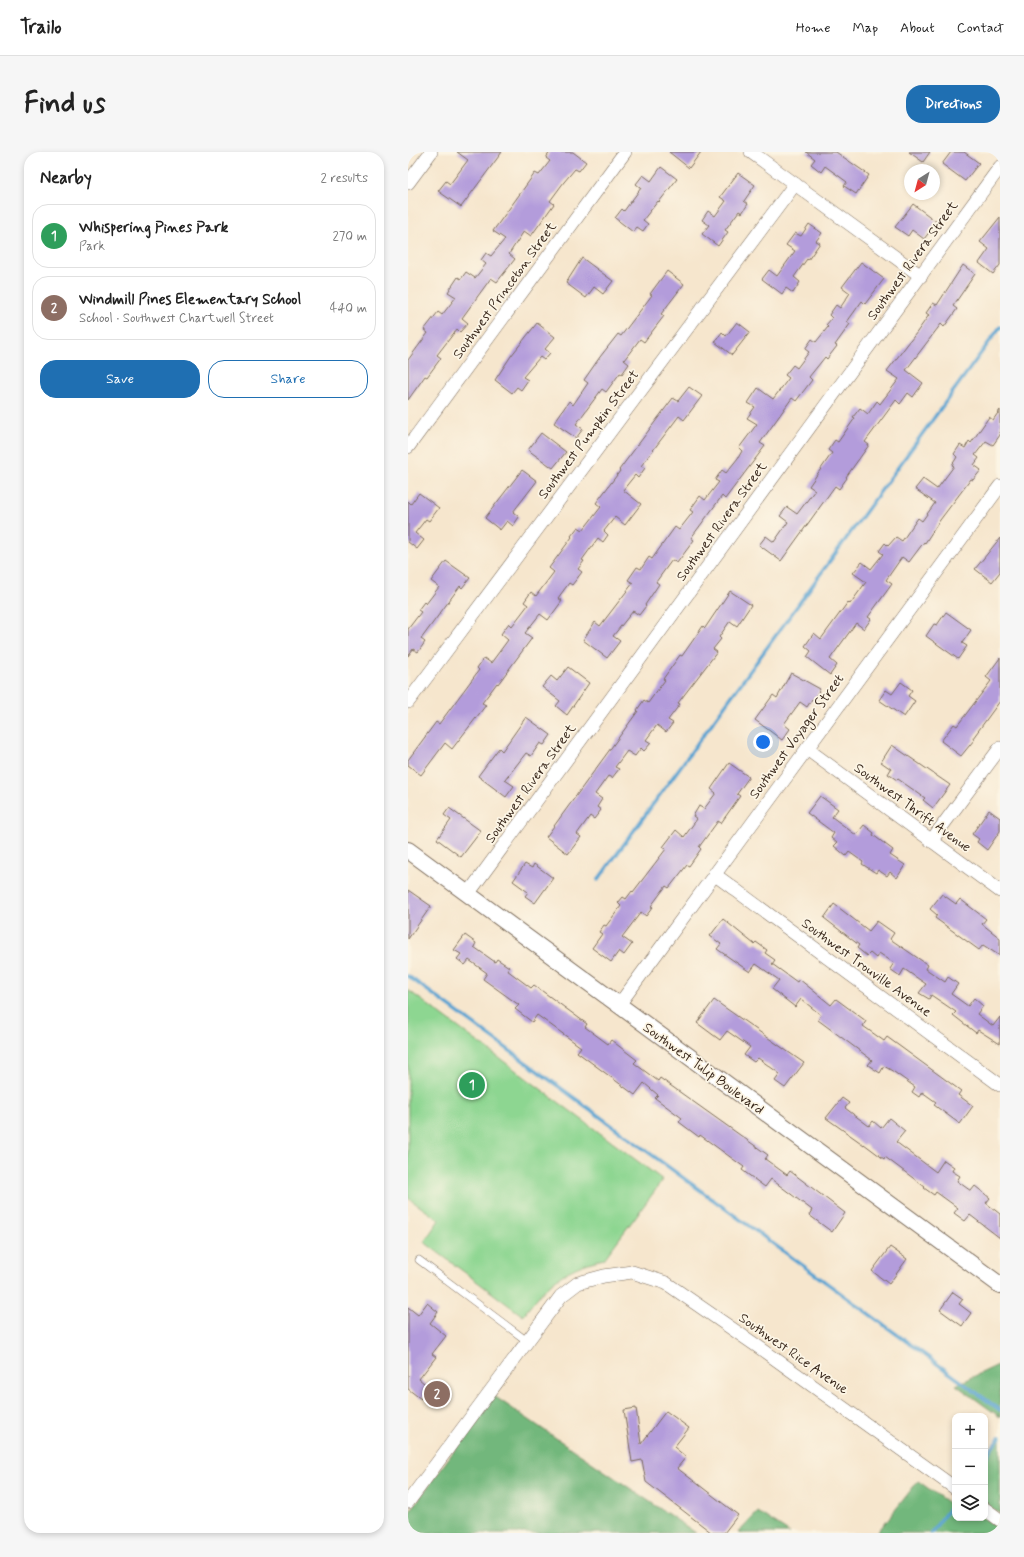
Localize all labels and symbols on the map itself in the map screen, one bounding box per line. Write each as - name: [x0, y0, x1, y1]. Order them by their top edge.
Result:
- north arrow: [904, 164, 940, 200]
- street label: Southwest Rivera Street: [863, 197, 963, 324]
- street label: Southwest Princeton Street: [449, 218, 561, 363]
- street label: Southwest Pumpkin Street: [534, 366, 643, 503]
- street label: Southwest Rivera Street: [672, 458, 772, 585]
- street label: Southwest Voyager Street: [745, 671, 849, 803]
- street label: Southwest Rivera Street: [481, 720, 581, 847]
- your location: [753, 732, 773, 752]
- street label: Southwest Thrift Avenue: [850, 759, 975, 856]
- street label: Southwest Trouville Avenue: [798, 915, 935, 1021]
- street label: Southwest Tulip Boulevard: [639, 1019, 768, 1119]
- pin: 1: [459, 1070, 485, 1100]
- street label: Southwest Rice Avenue: [735, 1309, 852, 1399]
- pin: 2: [424, 1379, 450, 1409]

